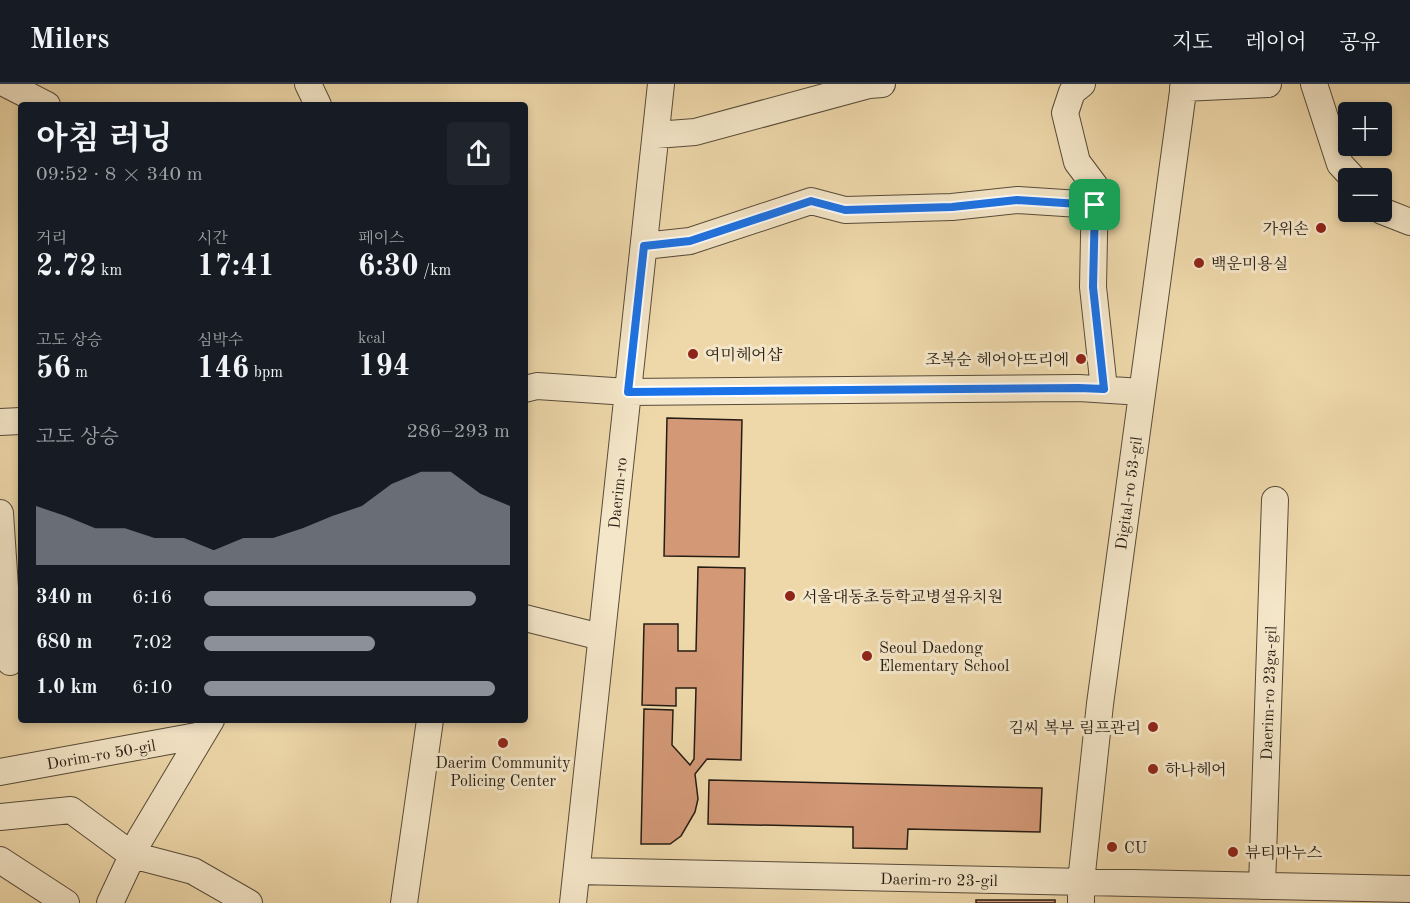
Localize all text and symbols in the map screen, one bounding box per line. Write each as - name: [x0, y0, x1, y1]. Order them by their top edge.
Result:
- text: Milers: [30, 27, 109, 55]
- text: 지도: [1172, 33, 1213, 54]
- text: 레이어: [1246, 33, 1306, 54]
- text: 공유: [1339, 33, 1380, 54]
- map controls: [1338, 102, 1392, 222]
- button: +: [1338, 102, 1392, 156]
- button: share: [447, 122, 510, 185]
- text: 아침 러닝: [36, 124, 173, 157]
- text: 09:52 · 8 × 340 m: [36, 165, 203, 185]
- button: −: [1338, 168, 1392, 222]
- pin: [1069, 179, 1120, 230]
- icon: arrive: [1078, 188, 1111, 221]
- place label: 가위손: [1263, 220, 1309, 238]
- marker: 가위손: [1314, 221, 1328, 235]
- text: 거리: [36, 231, 67, 247]
- text: 시간: [197, 231, 228, 247]
- text: 페이스: [358, 231, 404, 247]
- text: 2.72: [36, 252, 97, 282]
- text: 17:41: [197, 252, 275, 282]
- text: 6:30: [358, 252, 419, 282]
- marker: 백운미용실: [1192, 256, 1206, 270]
- place label: 백운미용실: [1211, 256, 1288, 273]
- text: km: [97, 263, 122, 279]
- text: /km: [419, 263, 451, 279]
- text: kcal: [358, 331, 386, 347]
- text: 고도 상승: [36, 333, 102, 349]
- text: 심박수: [197, 333, 243, 349]
- marker: 여미헤어샵: [686, 347, 700, 361]
- place label: 여미헤어샵: [705, 347, 783, 364]
- place label: 조복순 헤어아뜨리에: [925, 351, 1069, 369]
- text: 194: [358, 352, 410, 382]
- marker: 조복순 헤어아뜨리에: [1074, 352, 1088, 366]
- text: 56: [36, 354, 71, 384]
- text: 146: [197, 354, 249, 384]
- text: m: [71, 365, 88, 381]
- text: bpm: [249, 365, 283, 381]
- text: 286–293 m: [407, 422, 510, 442]
- text: 고도 상승: [36, 428, 119, 448]
- street label: Digital-ro 53-gil: [1114, 436, 1146, 551]
- street label: Daerim-ro: [607, 457, 631, 530]
- text: 340 m: [36, 588, 92, 608]
- text: 6:16: [132, 588, 172, 608]
- place label: 서울대동초등학교병설유치원: [802, 588, 1003, 606]
- marker: 서울대동초등학교병설유치원: [783, 589, 797, 603]
- street label: Daerim-ro 23ga-gil: [1260, 626, 1280, 761]
- text: 680 m: [36, 633, 92, 653]
- text: 7:02: [132, 633, 172, 653]
- place label: Seoul Daedong Elementary School: [879, 641, 1009, 675]
- marker: Seoul Daedong Elementary School: [860, 649, 874, 663]
- text: 1.0 km: [36, 678, 98, 698]
- text: 6:10: [132, 678, 172, 698]
- place label: 김씨 복부 림프관리: [1008, 719, 1141, 737]
- marker: 김씨 복부 림프관리: [1146, 720, 1160, 734]
- marker: Daerim Community Policing Center: [496, 736, 510, 750]
- street label: Dorim-ro 50-gil: [45, 738, 157, 773]
- place label: Daerim Community Policing Center: [435, 756, 571, 790]
- marker: 하나헤어: [1146, 762, 1160, 776]
- place label: 하나헤어: [1165, 762, 1227, 779]
- marker: CU: [1105, 840, 1119, 854]
- place label: CU: [1124, 841, 1148, 857]
- marker: 뷰티마누스: [1226, 845, 1240, 859]
- place label: 뷰티마누스: [1245, 845, 1323, 862]
- street label: Daerim-ro 23-gil: [880, 872, 998, 890]

